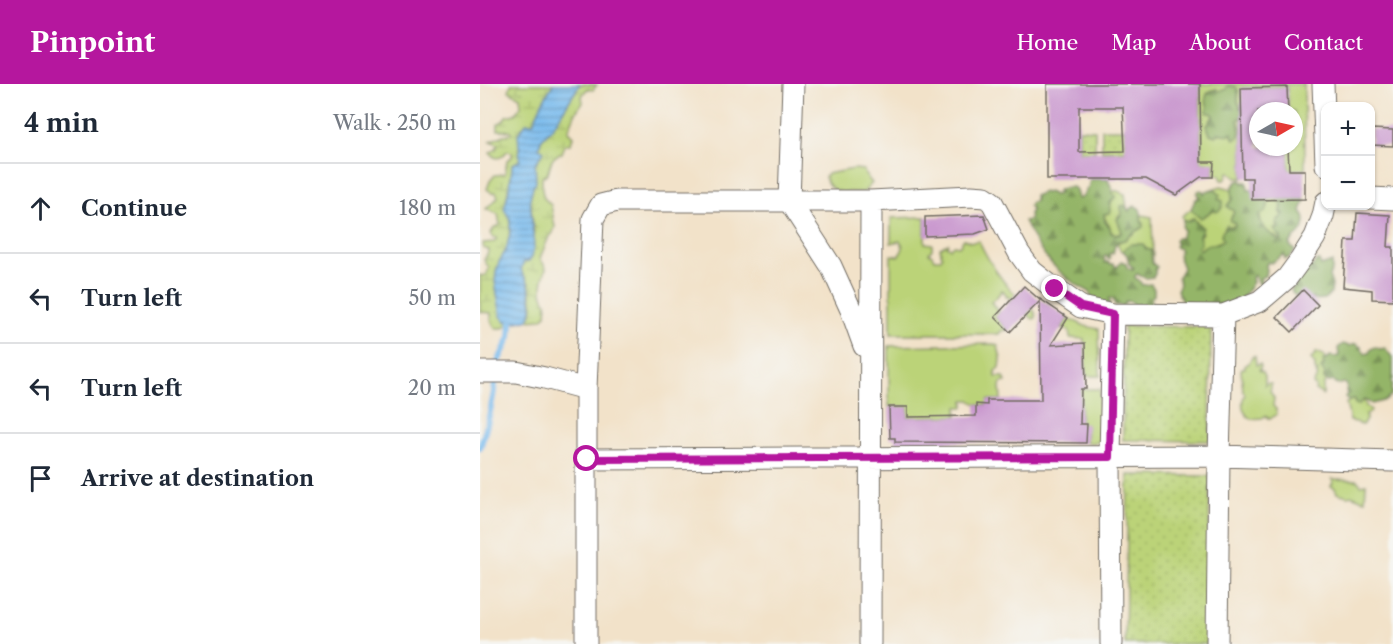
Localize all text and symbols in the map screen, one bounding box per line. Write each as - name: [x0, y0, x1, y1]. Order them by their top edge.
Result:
- text: Pinpoint: [30, 25, 155, 59]
- text: Home: [1017, 30, 1078, 55]
- text: Map: [1111, 30, 1156, 55]
- text: About: [1189, 30, 1251, 55]
- text: Contact: [1284, 30, 1363, 55]
- north arrow: [1249, 102, 1303, 156]
- map controls: [1321, 102, 1375, 210]
- button: +: [1321, 102, 1375, 156]
- text: 4 min: [24, 107, 99, 139]
- text: Walk · 250 m: [333, 111, 456, 135]
- button: −: [1321, 156, 1375, 210]
- icon: ahead: [24, 192, 57, 225]
- text: Continue: [81, 195, 187, 222]
- text: 180 m: [399, 196, 456, 220]
- route end: [1041, 275, 1067, 301]
- icon: left: [24, 282, 57, 315]
- text: Turn left: [81, 285, 182, 312]
- text: 50 m: [409, 286, 456, 310]
- icon: left: [24, 372, 57, 405]
- text: Turn left: [81, 375, 182, 402]
- text: 20 m: [408, 376, 456, 400]
- route start: [573, 445, 599, 471]
- icon: arrive: [24, 462, 57, 495]
- text: Arrive at destination: [81, 465, 314, 492]

